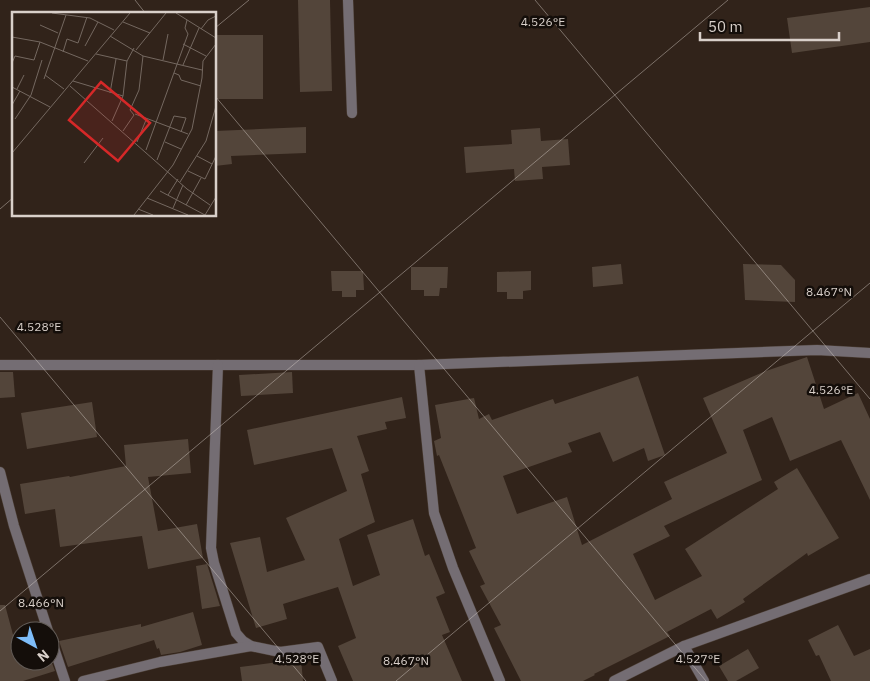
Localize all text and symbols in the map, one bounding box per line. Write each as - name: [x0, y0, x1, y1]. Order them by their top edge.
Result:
- scale bar: [700, 10, 839, 42]
- inset map: [12, 12, 216, 216]
- text: 4.526°E: [521, 14, 565, 29]
- text: 50 m: [708, 17, 743, 36]
- text: 8.467°N: [806, 284, 852, 299]
- text: 4.528°E: [17, 319, 61, 334]
- text: 4.526°E: [809, 382, 853, 397]
- text: 8.466°N: [18, 595, 64, 610]
- north arrow: [10, 621, 60, 671]
- text: N: [34, 646, 53, 666]
- text: 4.528°E: [275, 651, 319, 666]
- text: 4.527°E: [676, 651, 720, 666]
- text: 8.467°N: [383, 653, 429, 668]

